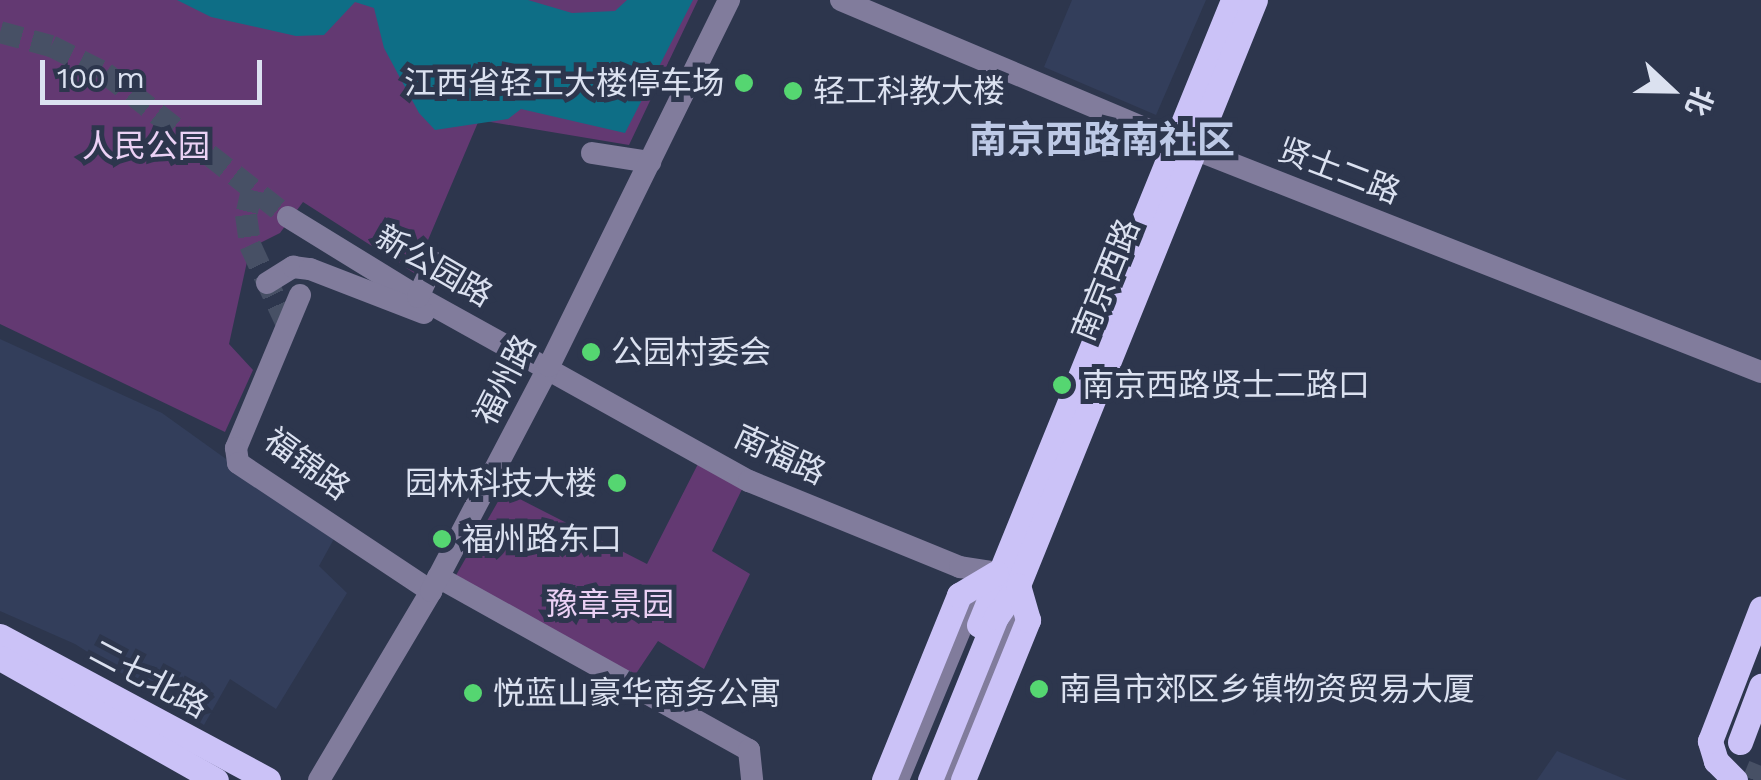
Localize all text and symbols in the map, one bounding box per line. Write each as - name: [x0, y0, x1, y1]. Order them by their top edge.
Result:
- scale bar: [45, 40, 268, 102]
- north arrow: [1621, 40, 1721, 140]
- text: 100 m: [57, 60, 145, 95]
- place label: 江西省轻工大楼停车场: [404, 64, 724, 102]
- marker: 江西省轻工大楼停车场: [733, 72, 755, 94]
- place label: 轻工科教大楼: [813, 72, 1005, 110]
- marker: 轻工科教大楼: [782, 80, 804, 102]
- text: 北: [1679, 82, 1720, 121]
- district label: 南京西路南社区: [969, 118, 1235, 164]
- park label: 人民公园: [82, 127, 210, 165]
- street label: 贤士二路: [1272, 130, 1406, 212]
- street label: 南京西路: [1064, 213, 1148, 347]
- street label: 新公园路: [369, 217, 499, 315]
- street label: 福州路: [466, 329, 544, 431]
- place label: 公园村委会: [611, 333, 771, 371]
- marker: 公园村委会: [580, 341, 602, 363]
- place label: 南京西路贤士二路口: [1082, 366, 1370, 404]
- marker: 南京西路贤士二路口: [1051, 374, 1073, 396]
- street label: 南福路: [728, 417, 832, 493]
- street label: 福锦路: [257, 420, 357, 508]
- place label: 园林科技大楼: [405, 464, 597, 502]
- marker: 园林科技大楼: [606, 472, 628, 494]
- place label: 福州路东口: [462, 520, 622, 558]
- marker: 福州路东口: [431, 528, 453, 550]
- park label: 豫章景园: [546, 585, 674, 623]
- street label: 二七北路: [83, 632, 215, 726]
- place label: 南昌市郊区乡镇物资贸易大厦: [1059, 670, 1475, 708]
- place label: 悦蓝山豪华商务公寓: [493, 674, 781, 712]
- marker: 南昌市郊区乡镇物资贸易大厦: [1028, 678, 1050, 700]
- marker: 悦蓝山豪华商务公寓: [462, 682, 484, 704]

